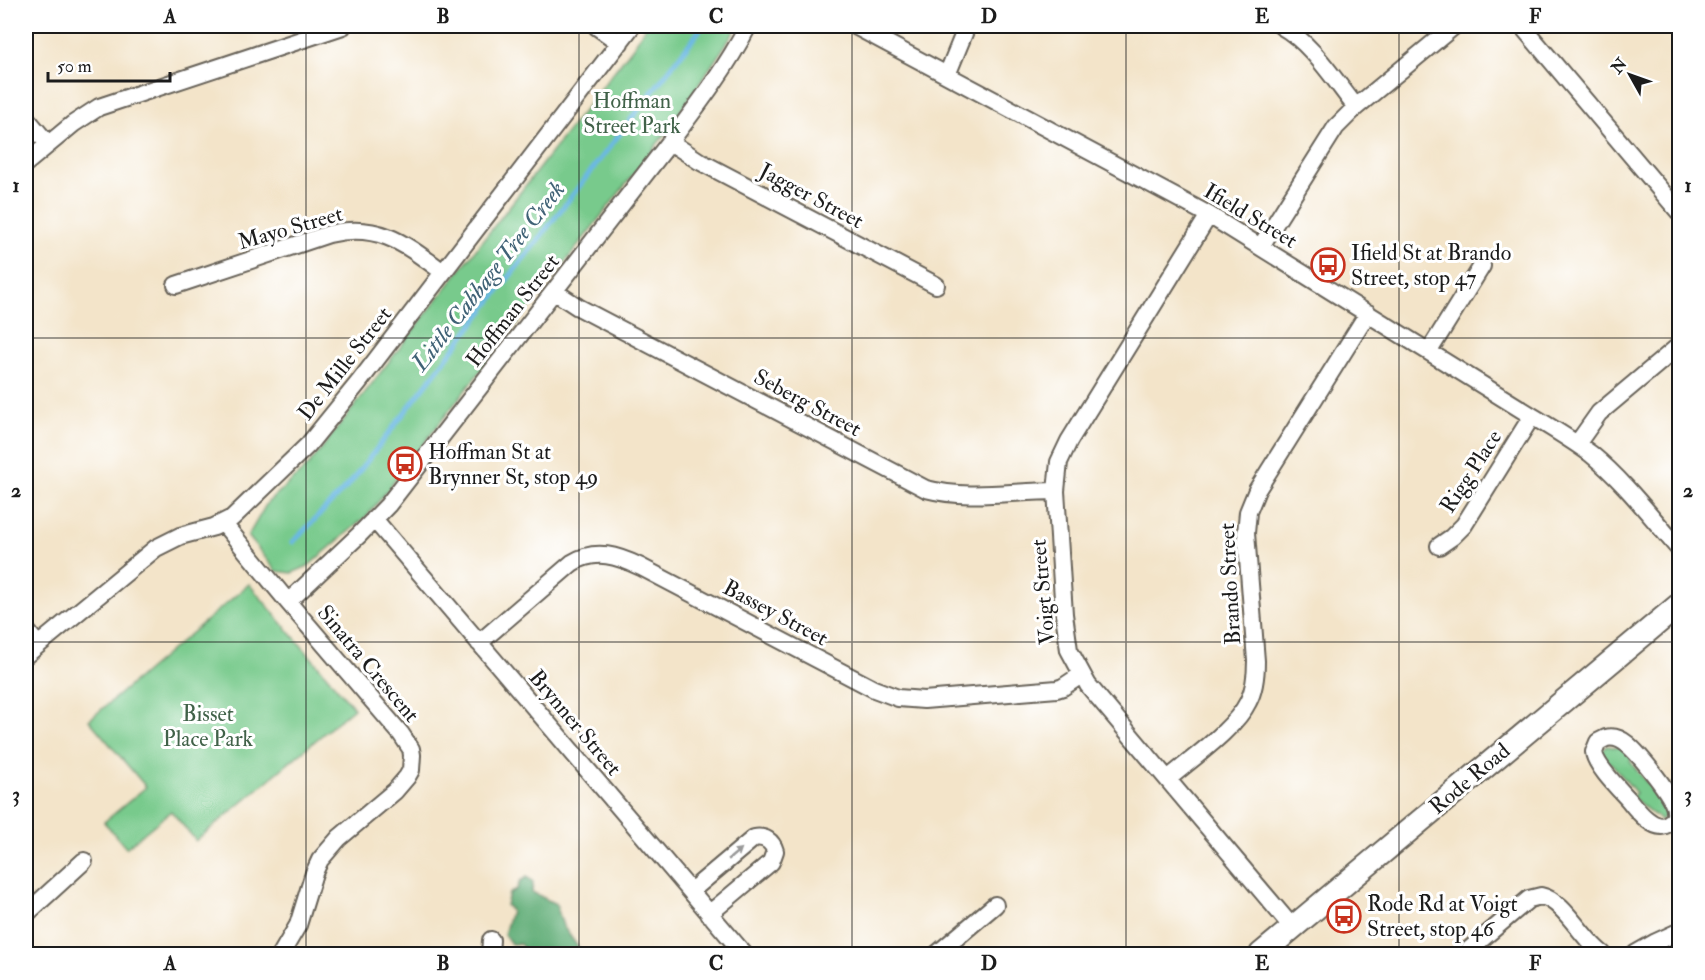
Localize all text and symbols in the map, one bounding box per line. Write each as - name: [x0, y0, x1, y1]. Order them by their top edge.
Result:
- text: A: [163, 4, 177, 29]
- text: B: [436, 4, 450, 29]
- text: C: [709, 4, 723, 29]
- text: D: [981, 4, 997, 29]
- text: E: [1255, 4, 1270, 29]
- text: F: [1529, 4, 1542, 29]
- scale bar: [48, 45, 170, 83]
- north arrow: [1600, 45, 1660, 105]
- text: N: [1606, 54, 1632, 79]
- text: 50 m: [57, 55, 92, 78]
- park label: Hoffman Street Park: [583, 87, 681, 140]
- street label: Jagger Street: [754, 156, 869, 235]
- text: 1: [12, 173, 20, 198]
- text: 1: [1684, 173, 1692, 198]
- water label: Little Cabbage Tree Creek: [404, 175, 572, 378]
- street label: Ifield Street: [1199, 177, 1302, 255]
- street label: Mayo Street: [235, 200, 346, 256]
- place label: Ifield St at Brando Street, stop 47: [1351, 239, 1511, 293]
- bus stop icon: Ifield St at Brando Street, stop 47: [1310, 247, 1346, 283]
- street label: Hoffman Street: [460, 248, 566, 373]
- street label: De Mille Street: [292, 301, 398, 426]
- street label: Seberg Street: [749, 363, 866, 443]
- street label: Rigg Place: [1434, 425, 1508, 518]
- place label: Hoffman St at Brynner St, stop 49: [428, 438, 598, 492]
- bus stop icon: Hoffman St at Brynner St, stop 49: [387, 446, 423, 482]
- text: 2: [11, 478, 21, 503]
- text: 2: [1683, 478, 1693, 503]
- street label: Brando Street: [1213, 522, 1247, 646]
- street label: Voigt Street: [1024, 538, 1062, 646]
- street label: Bassey Street: [718, 574, 833, 652]
- street label: Sinatra Crescent: [311, 599, 425, 728]
- street label: Brynner Street: [523, 664, 628, 781]
- park label: Bisset Place Park: [163, 700, 254, 753]
- street label: Rode Road: [1424, 737, 1516, 821]
- text: 3: [12, 782, 20, 807]
- text: 3: [1684, 782, 1692, 807]
- one-way arrow: [727, 847, 743, 860]
- place label: Rode Rd at Voigt Street, stop 46: [1367, 890, 1518, 944]
- bus stop icon: Rode Rd at Voigt Street, stop 46: [1326, 898, 1362, 934]
- text: A: [163, 951, 177, 976]
- text: B: [436, 951, 450, 976]
- text: C: [709, 951, 723, 976]
- text: D: [981, 951, 997, 976]
- text: E: [1255, 951, 1270, 976]
- text: F: [1529, 951, 1542, 976]

